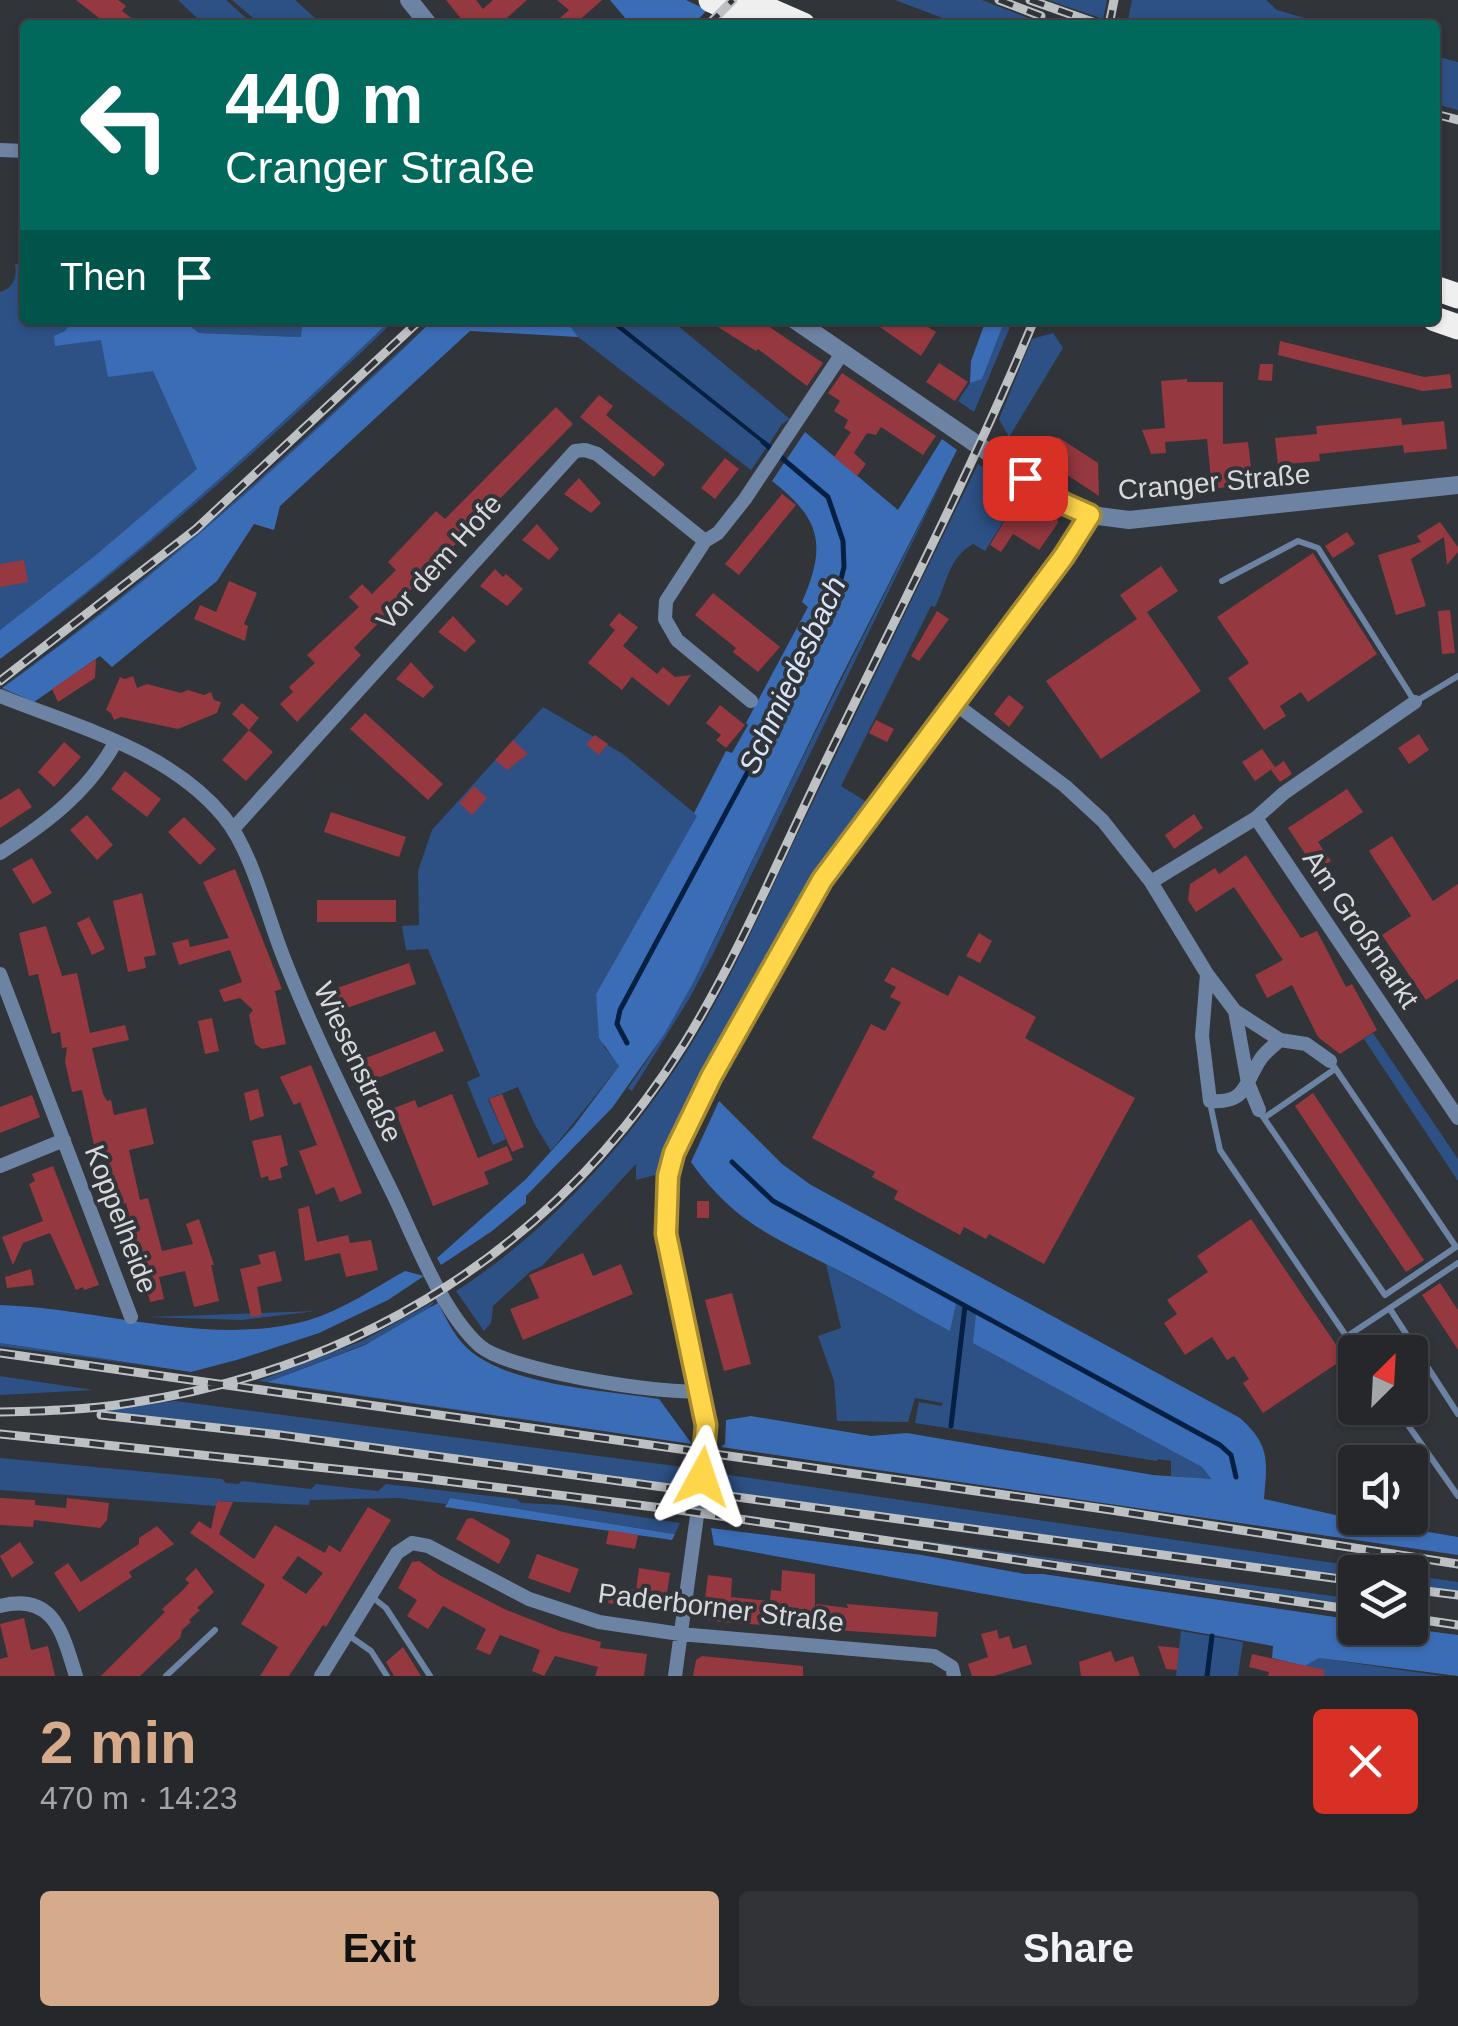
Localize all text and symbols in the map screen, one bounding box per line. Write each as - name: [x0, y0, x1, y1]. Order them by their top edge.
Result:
- icon: left: [60, 60, 190, 190]
- text: 440 m: [225, 60, 423, 138]
- text: Cranger Straße: [225, 142, 535, 193]
- icon: arrive: [167, 250, 222, 305]
- text: Then: [60, 256, 147, 298]
- pin: [983, 436, 1068, 521]
- icon: arrive: [998, 451, 1053, 506]
- street label: Cranger Straße: [1117, 458, 1311, 506]
- street label: Vor dem Hofe: [370, 488, 508, 636]
- water label: Schmiedesbach: [732, 571, 852, 779]
- street label: Am Großmarkt: [1297, 844, 1425, 1014]
- street label: Wiesenstraße: [307, 977, 409, 1147]
- street label: Koppelheide: [79, 1141, 163, 1297]
- north arrow: [1338, 1335, 1428, 1425]
- map controls: [1338, 1335, 1428, 1645]
- position arrow: [650, 1425, 754, 1529]
- button: sound: [1338, 1445, 1428, 1535]
- button: layers: [1338, 1555, 1428, 1645]
- street label: Paderborner Straße: [596, 1578, 846, 1638]
- text: 2 min: [40, 1709, 197, 1776]
- button: close: [1313, 1709, 1418, 1814]
- text: 470 m · 14:23: [40, 1780, 237, 1816]
- button: Exit: [40, 1891, 719, 2006]
- button: Share: [739, 1891, 1418, 2006]

